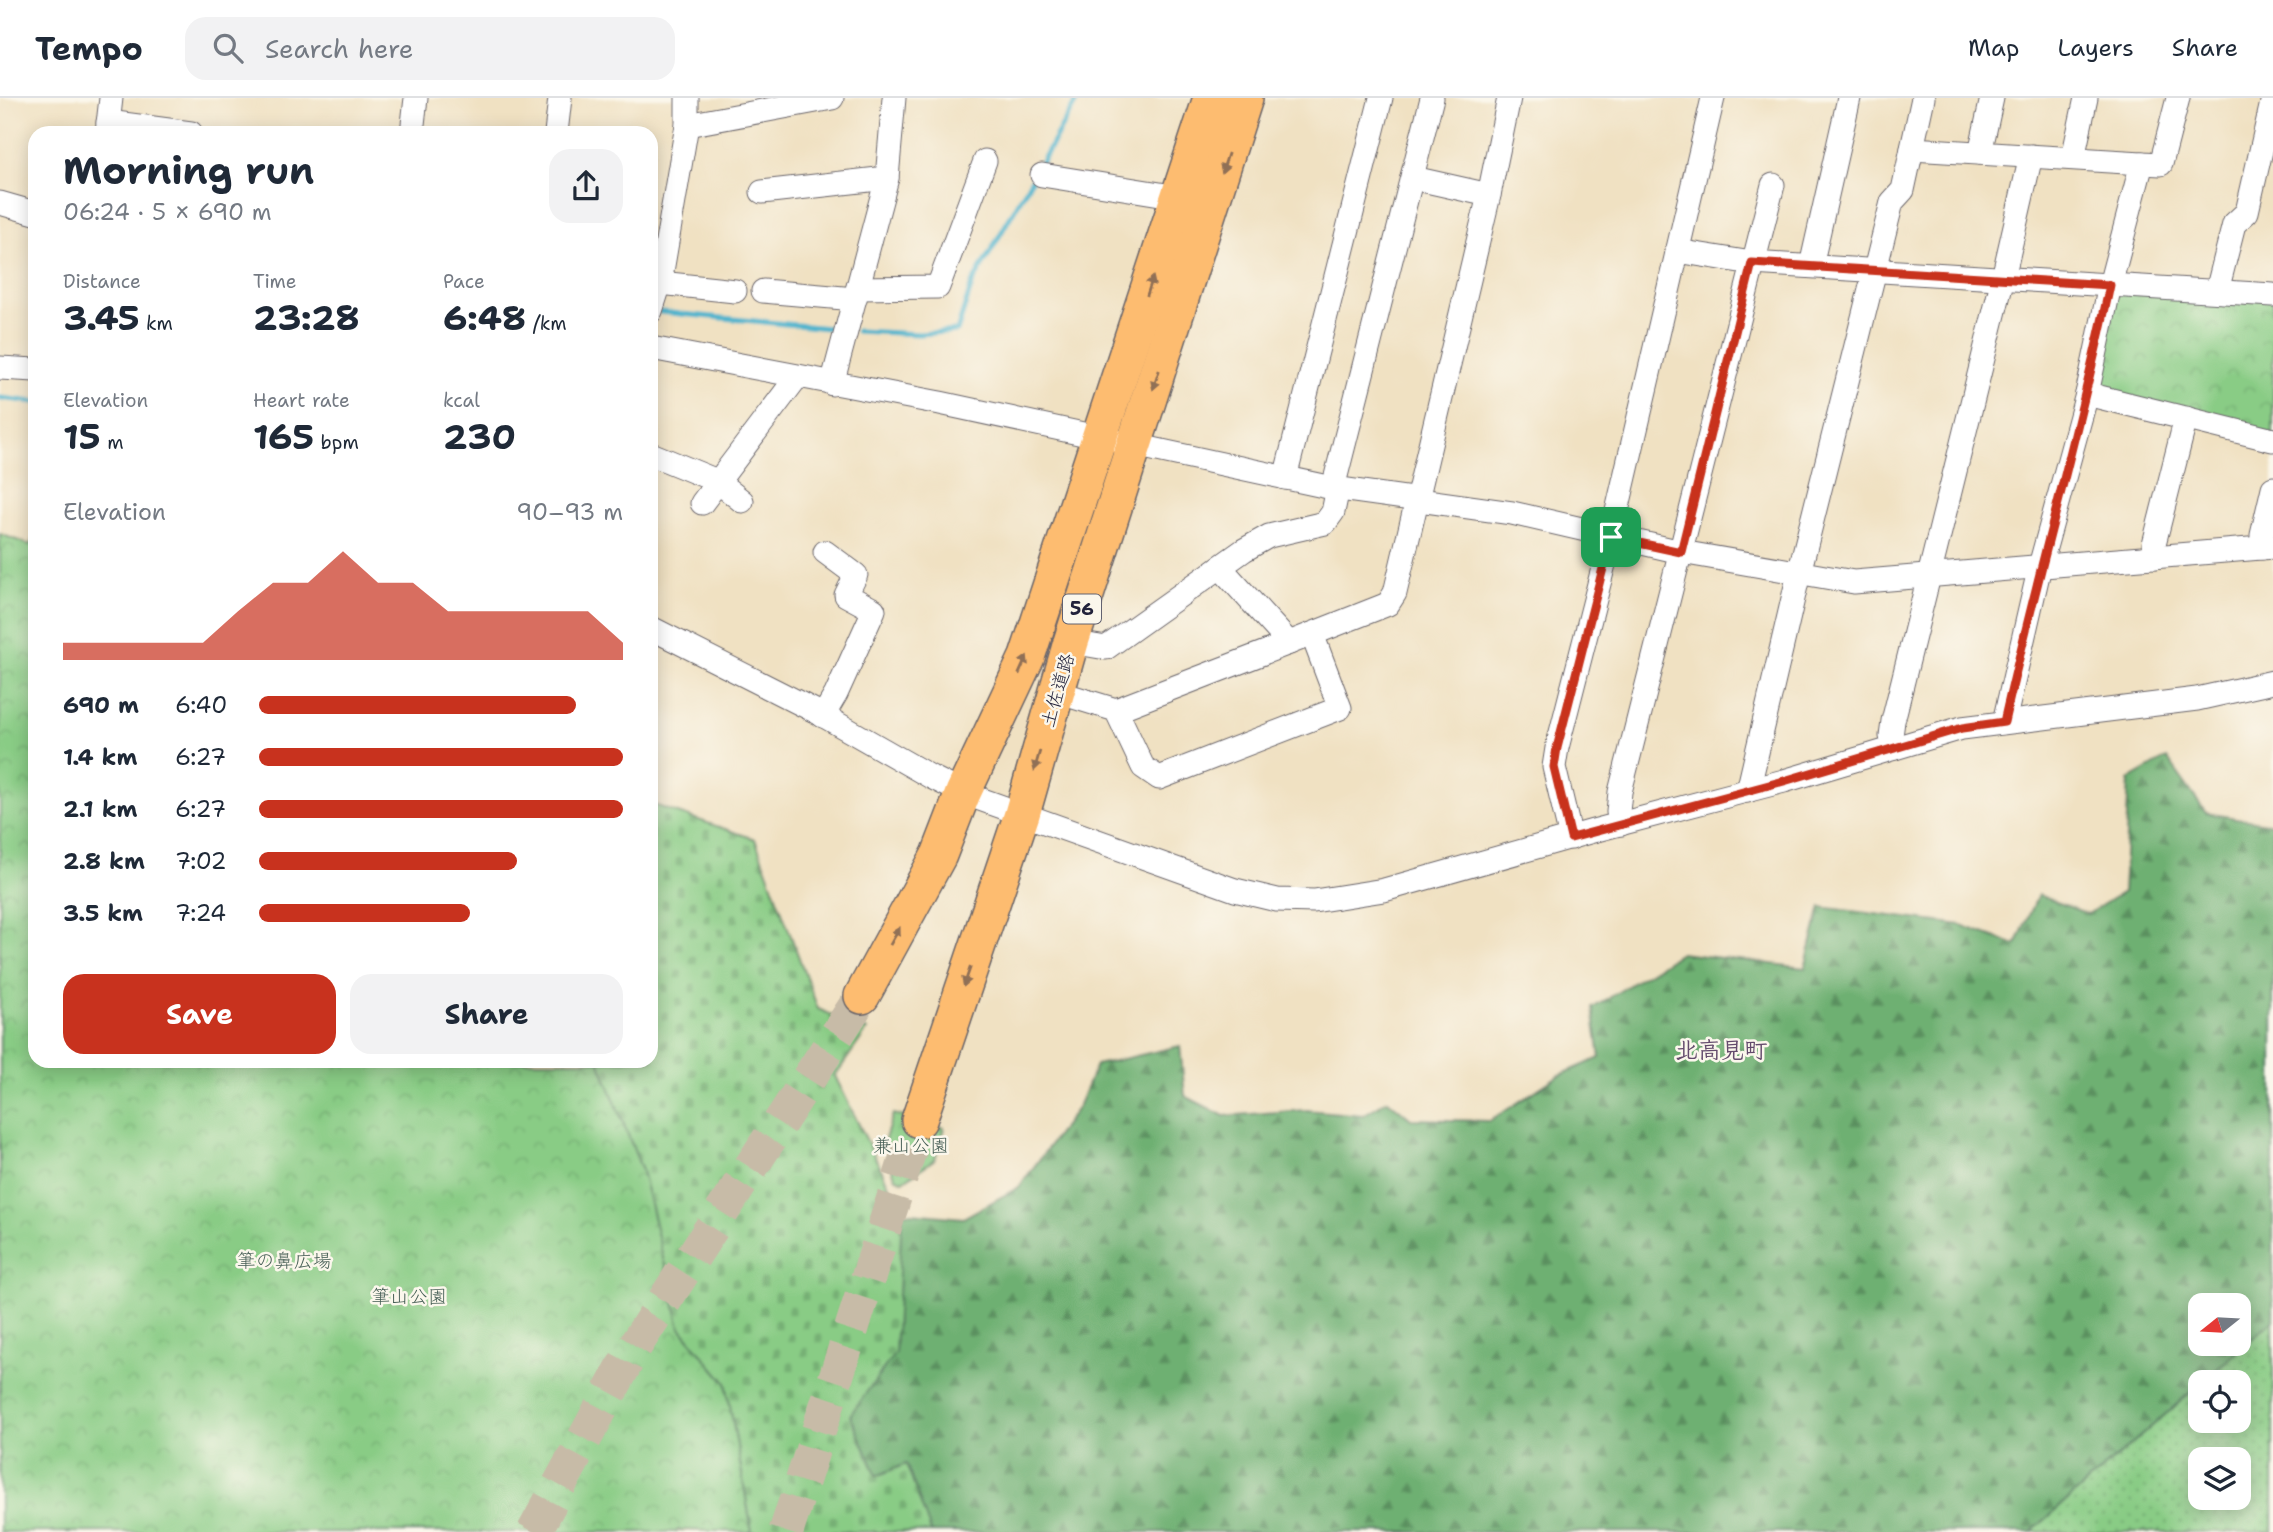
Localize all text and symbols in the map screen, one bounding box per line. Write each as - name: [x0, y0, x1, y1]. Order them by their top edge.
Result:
- search box: [185, 17, 675, 80]
- text: Tempo: [35, 26, 143, 71]
- icon: search: [209, 29, 247, 67]
- text: Search here: [265, 31, 414, 66]
- text: Map: [1968, 32, 2019, 64]
- text: Layers: [2057, 32, 2134, 64]
- text: Share: [2172, 32, 2238, 64]
- text: Morning run: [63, 145, 314, 196]
- button: share: [549, 149, 623, 223]
- one-way arrow: [1219, 153, 1229, 174]
- text: 06:24 · 5 × 690 m: [63, 197, 272, 227]
- text: Distance: [63, 269, 141, 294]
- text: Time: [253, 269, 297, 294]
- text: Pace: [443, 269, 485, 294]
- one-way arrow: [1145, 276, 1156, 297]
- text: 3.45: [63, 294, 140, 341]
- text: 23:28: [253, 294, 360, 341]
- text: 6:48: [443, 294, 526, 341]
- text: km: [140, 311, 173, 336]
- text: /km: [526, 311, 567, 336]
- one-way arrow: [1150, 369, 1160, 390]
- text: Elevation: [63, 388, 148, 413]
- text: Heart rate: [253, 388, 350, 413]
- text: kcal: [443, 388, 480, 413]
- text: 15: [63, 413, 101, 460]
- text: 165: [253, 413, 314, 460]
- text: 230: [443, 413, 516, 460]
- text: m: [101, 430, 124, 455]
- text: bpm: [314, 430, 359, 455]
- text: Elevation: [63, 497, 166, 527]
- text: 90–93 m: [516, 497, 623, 527]
- pin: [1581, 507, 1641, 567]
- icon: arrive: [1592, 518, 1630, 556]
- road number: 56: [1063, 594, 1101, 624]
- street label: 土佐道路: [1035, 650, 1080, 730]
- one-way arrow: [1018, 654, 1029, 675]
- text: 690 m: [63, 690, 139, 720]
- text: 6:40: [175, 690, 227, 720]
- text: 1.4 km: [63, 742, 137, 772]
- text: 6:27: [175, 742, 226, 772]
- one-way arrow: [1032, 751, 1042, 772]
- text: 2.1 km: [63, 794, 137, 824]
- text: 6:27: [175, 794, 226, 824]
- text: 2.8 km: [63, 846, 145, 876]
- text: 7:02: [175, 846, 227, 876]
- text: 3.5 km: [63, 898, 143, 928]
- text: 7:24: [175, 898, 226, 928]
- one-way arrow: [889, 927, 901, 946]
- one-way arrow: [961, 967, 972, 988]
- button: Save: [63, 974, 336, 1054]
- button: Share: [350, 974, 623, 1054]
- district label: 北高見町: [1675, 1035, 1767, 1065]
- park label: 兼山公園: [873, 1133, 949, 1158]
- park label: 筆の鼻広場: [236, 1248, 332, 1273]
- park label: 筆山公園: [371, 1284, 447, 1309]
- north arrow: [2188, 1293, 2250, 1356]
- map controls: [2188, 1293, 2251, 1510]
- button: locate: [2188, 1370, 2251, 1433]
- button: layers: [2188, 1447, 2251, 1510]

